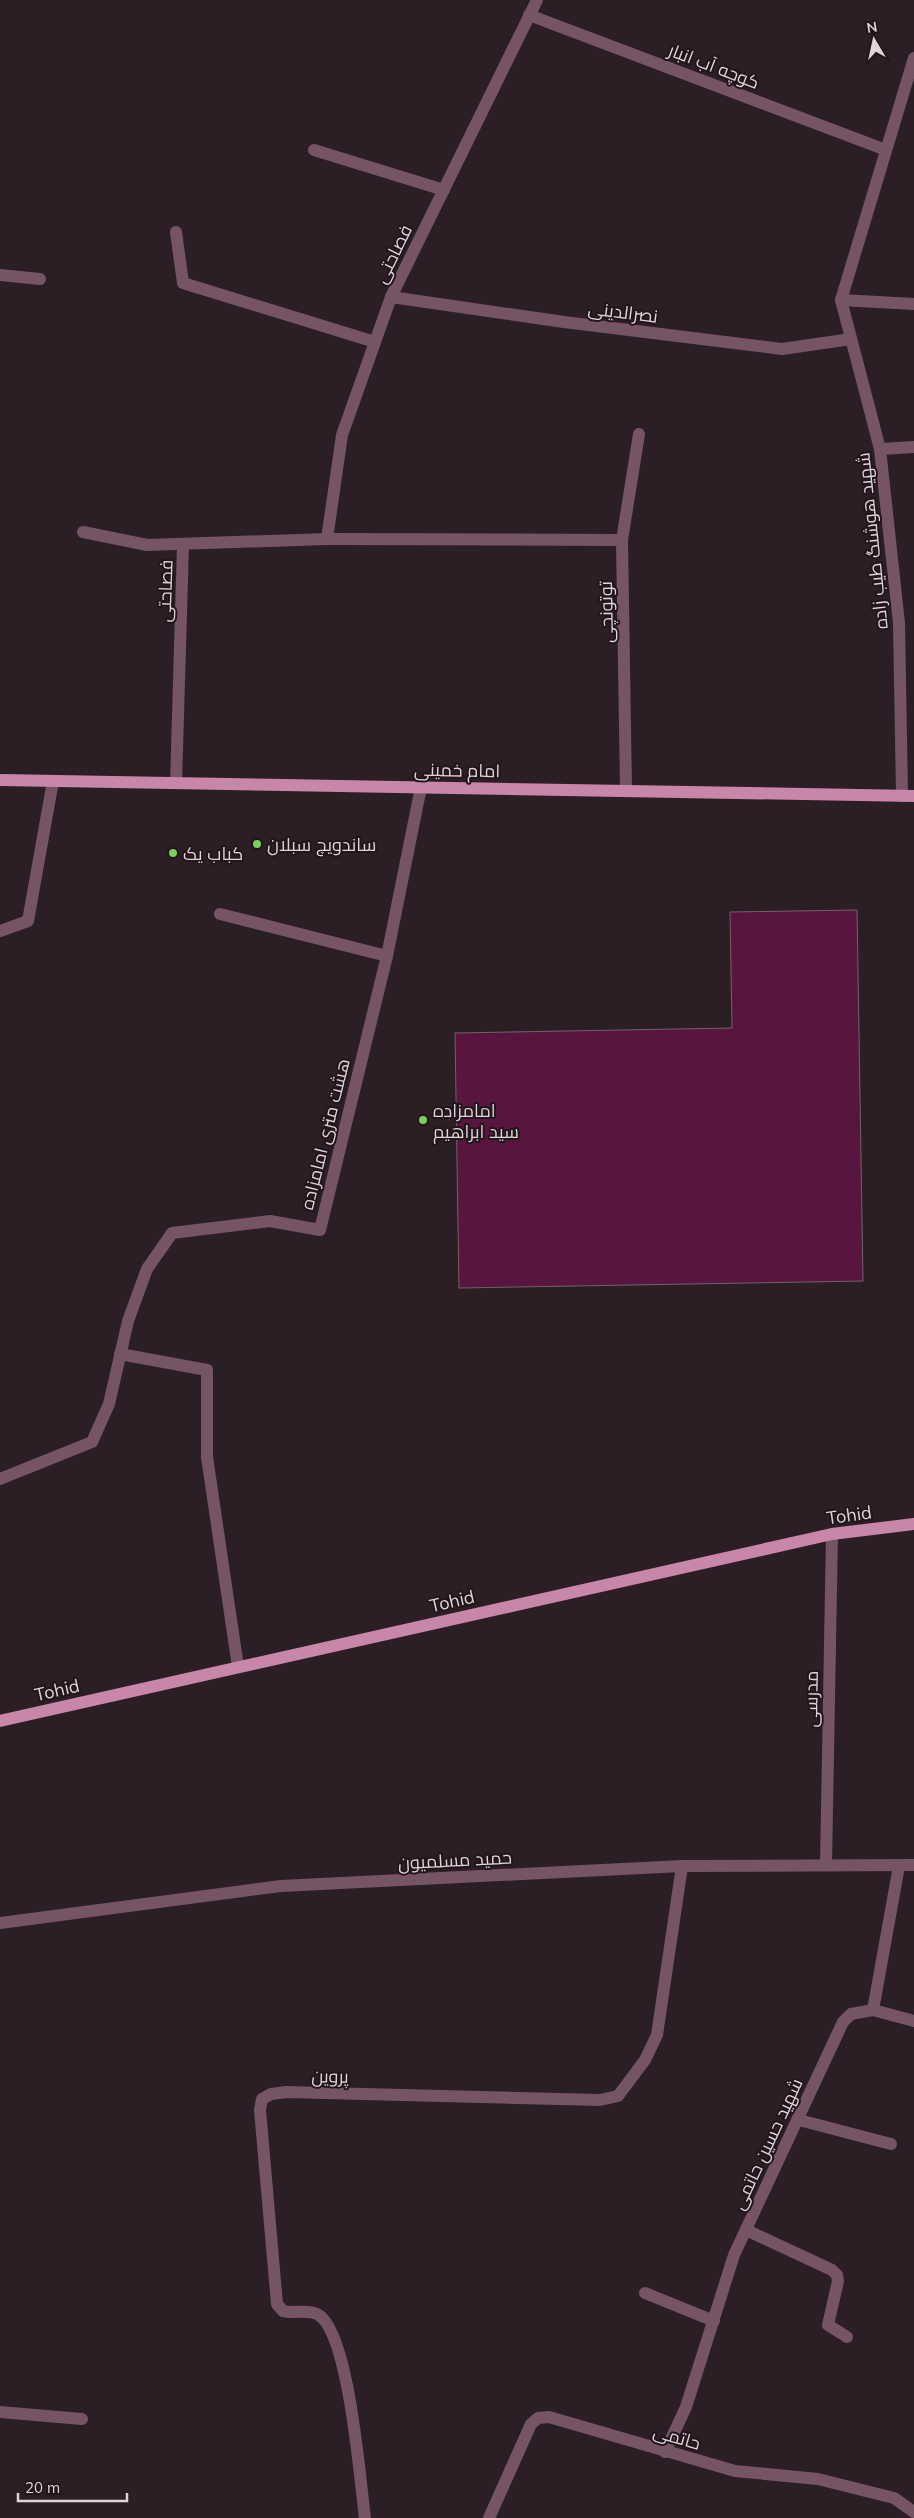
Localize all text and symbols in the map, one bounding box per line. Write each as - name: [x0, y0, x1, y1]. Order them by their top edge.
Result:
- north arrow: [849, 15, 899, 65]
- text: N: [865, 17, 879, 37]
- street label: کوچه آب انبار: [664, 38, 763, 95]
- street label: فصاحتی: [369, 221, 417, 287]
- street label: نصرالدینی: [587, 296, 659, 328]
- street label: شهید هوشنگ طیب زاده: [851, 452, 893, 630]
- street label: فصاحتی: [152, 559, 178, 623]
- street label: توتونچی: [594, 581, 619, 643]
- street label: امام خمینی: [414, 758, 500, 783]
- place label: ساندویچ سبلان: [267, 833, 377, 857]
- marker: ساندویچ سبلان: [251, 838, 263, 850]
- place label: کباب یک: [183, 842, 243, 865]
- marker: کباب یک: [167, 847, 179, 859]
- street label: هشت متری امامزاده: [295, 1056, 355, 1212]
- place label: امامزاده سید ابراهیم: [433, 1099, 519, 1144]
- marker: امامزاده سید ابراهیم: [417, 1114, 429, 1126]
- street label: Tohid: [825, 1500, 873, 1530]
- street label: Tohid: [427, 1585, 477, 1617]
- street label: مدرسی: [799, 1670, 823, 1728]
- street label: Tohid: [32, 1674, 82, 1706]
- street label: حمید مسلمیون: [397, 1846, 513, 1874]
- street label: پروین: [311, 2064, 349, 2089]
- street label: شهید حسین حاتمی: [726, 2075, 808, 2213]
- street label: حاتمی: [651, 2419, 703, 2455]
- scale bar: [18, 2470, 126, 2502]
- text: 20 m: [25, 2478, 60, 2497]

